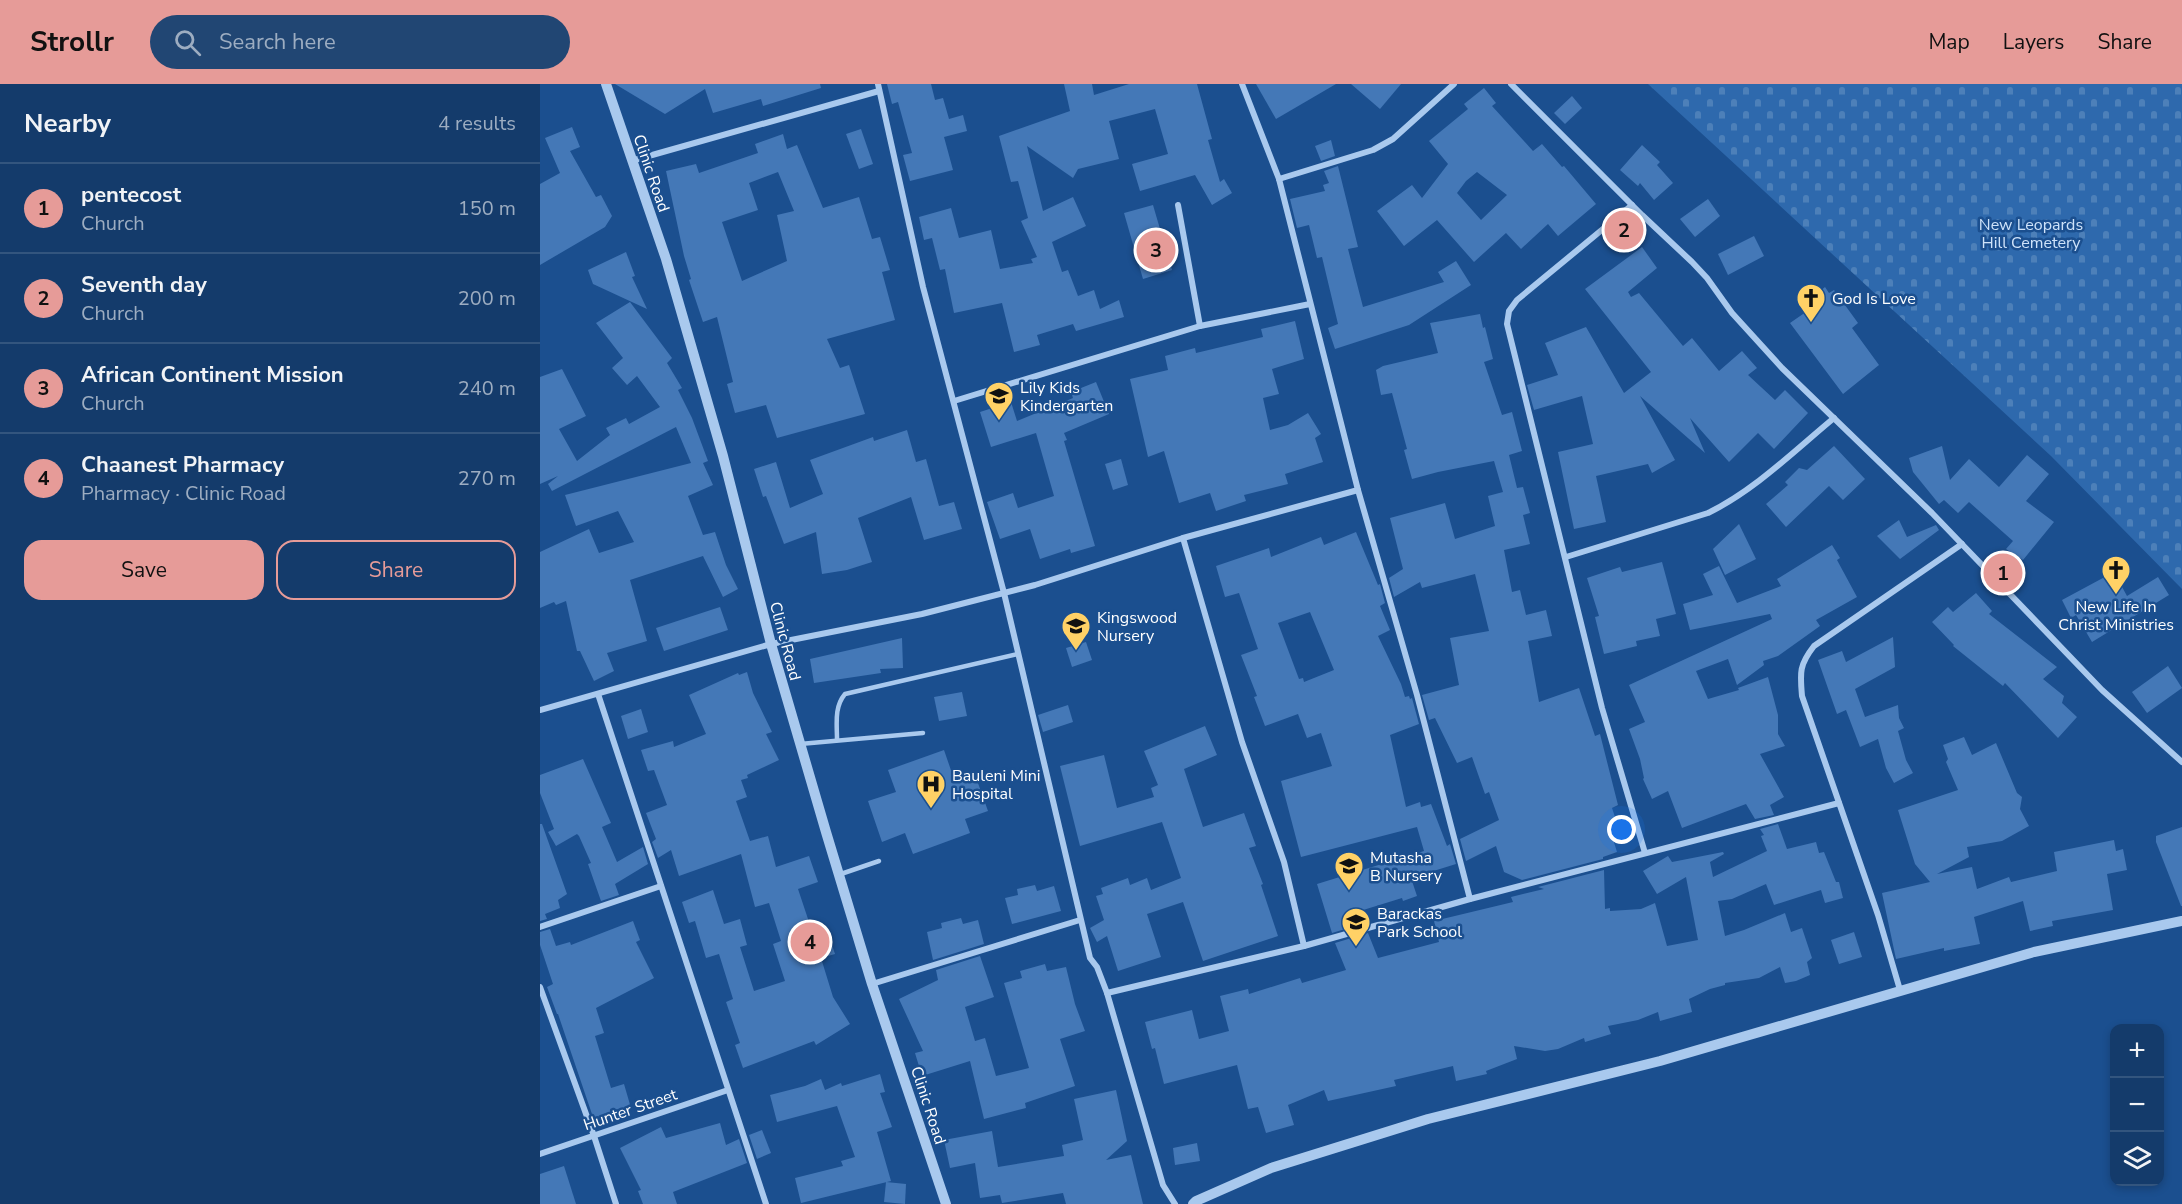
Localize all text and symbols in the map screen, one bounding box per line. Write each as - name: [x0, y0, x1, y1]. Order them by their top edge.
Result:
- search box: [150, 15, 570, 69]
- text: Strollr: [30, 23, 114, 61]
- icon: search: [171, 26, 204, 59]
- text: Search here: [219, 27, 336, 57]
- text: Map: [1928, 28, 1970, 56]
- text: Layers: [2003, 28, 2064, 56]
- text: Share: [2097, 28, 2152, 56]
- text: Nearby: [24, 106, 111, 141]
- text: 4 results: [438, 110, 516, 137]
- street label: Clinic Road: [628, 132, 675, 215]
- text: pentecost: [81, 180, 181, 210]
- text: 1: [38, 195, 50, 222]
- text: 150 m: [458, 195, 516, 222]
- pin: 2: [1604, 208, 1644, 252]
- text: Church: [81, 210, 145, 237]
- park label: New Leopards Hill Cemetery: [1979, 214, 2083, 254]
- pin: 3: [1136, 228, 1176, 272]
- text: Seventh day: [81, 270, 207, 300]
- church icon: God Is Love: [1795, 282, 1827, 324]
- text: 2: [38, 285, 50, 312]
- text: 200 m: [458, 285, 516, 312]
- place label: God Is Love: [1832, 288, 1916, 310]
- text: Church: [81, 300, 145, 327]
- text: African Continent Mission: [81, 360, 344, 390]
- text: 3: [38, 375, 50, 402]
- text: 240 m: [458, 375, 516, 402]
- place label: Lily Kids Kindergarten: [1020, 377, 1113, 417]
- school or university icon: Lily Kids Kindergarten: [983, 380, 1015, 422]
- text: Church: [81, 390, 145, 417]
- text: Chaanest Pharmacy: [81, 450, 284, 480]
- text: 4: [38, 465, 50, 492]
- text: 270 m: [458, 465, 516, 492]
- text: Pharmacy · Clinic Road: [81, 480, 286, 507]
- button: Save: [24, 540, 264, 600]
- button: Share: [276, 540, 516, 600]
- pin: 1: [1984, 550, 2022, 596]
- church icon: New Life In Christ Ministries: [2100, 554, 2132, 596]
- place label: New Life In Christ Ministries: [2058, 596, 2174, 636]
- street label: Clinic Road: [764, 599, 806, 683]
- place label: Kingswood Nursery: [1097, 607, 1177, 647]
- school or university icon: Kingswood Nursery: [1060, 610, 1092, 652]
- place label: Bauleni Mini Hospital: [952, 765, 1041, 805]
- hospital icon: Bauleni Mini Hospital: [915, 768, 947, 810]
- your location: [1607, 815, 1636, 844]
- place label: Mutasha B Nursery: [1370, 847, 1443, 887]
- school or university icon: Mutasha B Nursery: [1333, 850, 1365, 892]
- place label: Barackas Park School: [1377, 903, 1462, 943]
- school or university icon: Barackas Park School: [1340, 906, 1372, 948]
- pin: 4: [790, 920, 830, 964]
- map controls: [2110, 1024, 2164, 1186]
- button: +: [2110, 1024, 2164, 1078]
- street label: Clinic Road: [905, 1064, 951, 1147]
- button: −: [2110, 1078, 2164, 1132]
- street label: Hunter Street: [581, 1084, 680, 1136]
- button: layers: [2110, 1132, 2164, 1186]

